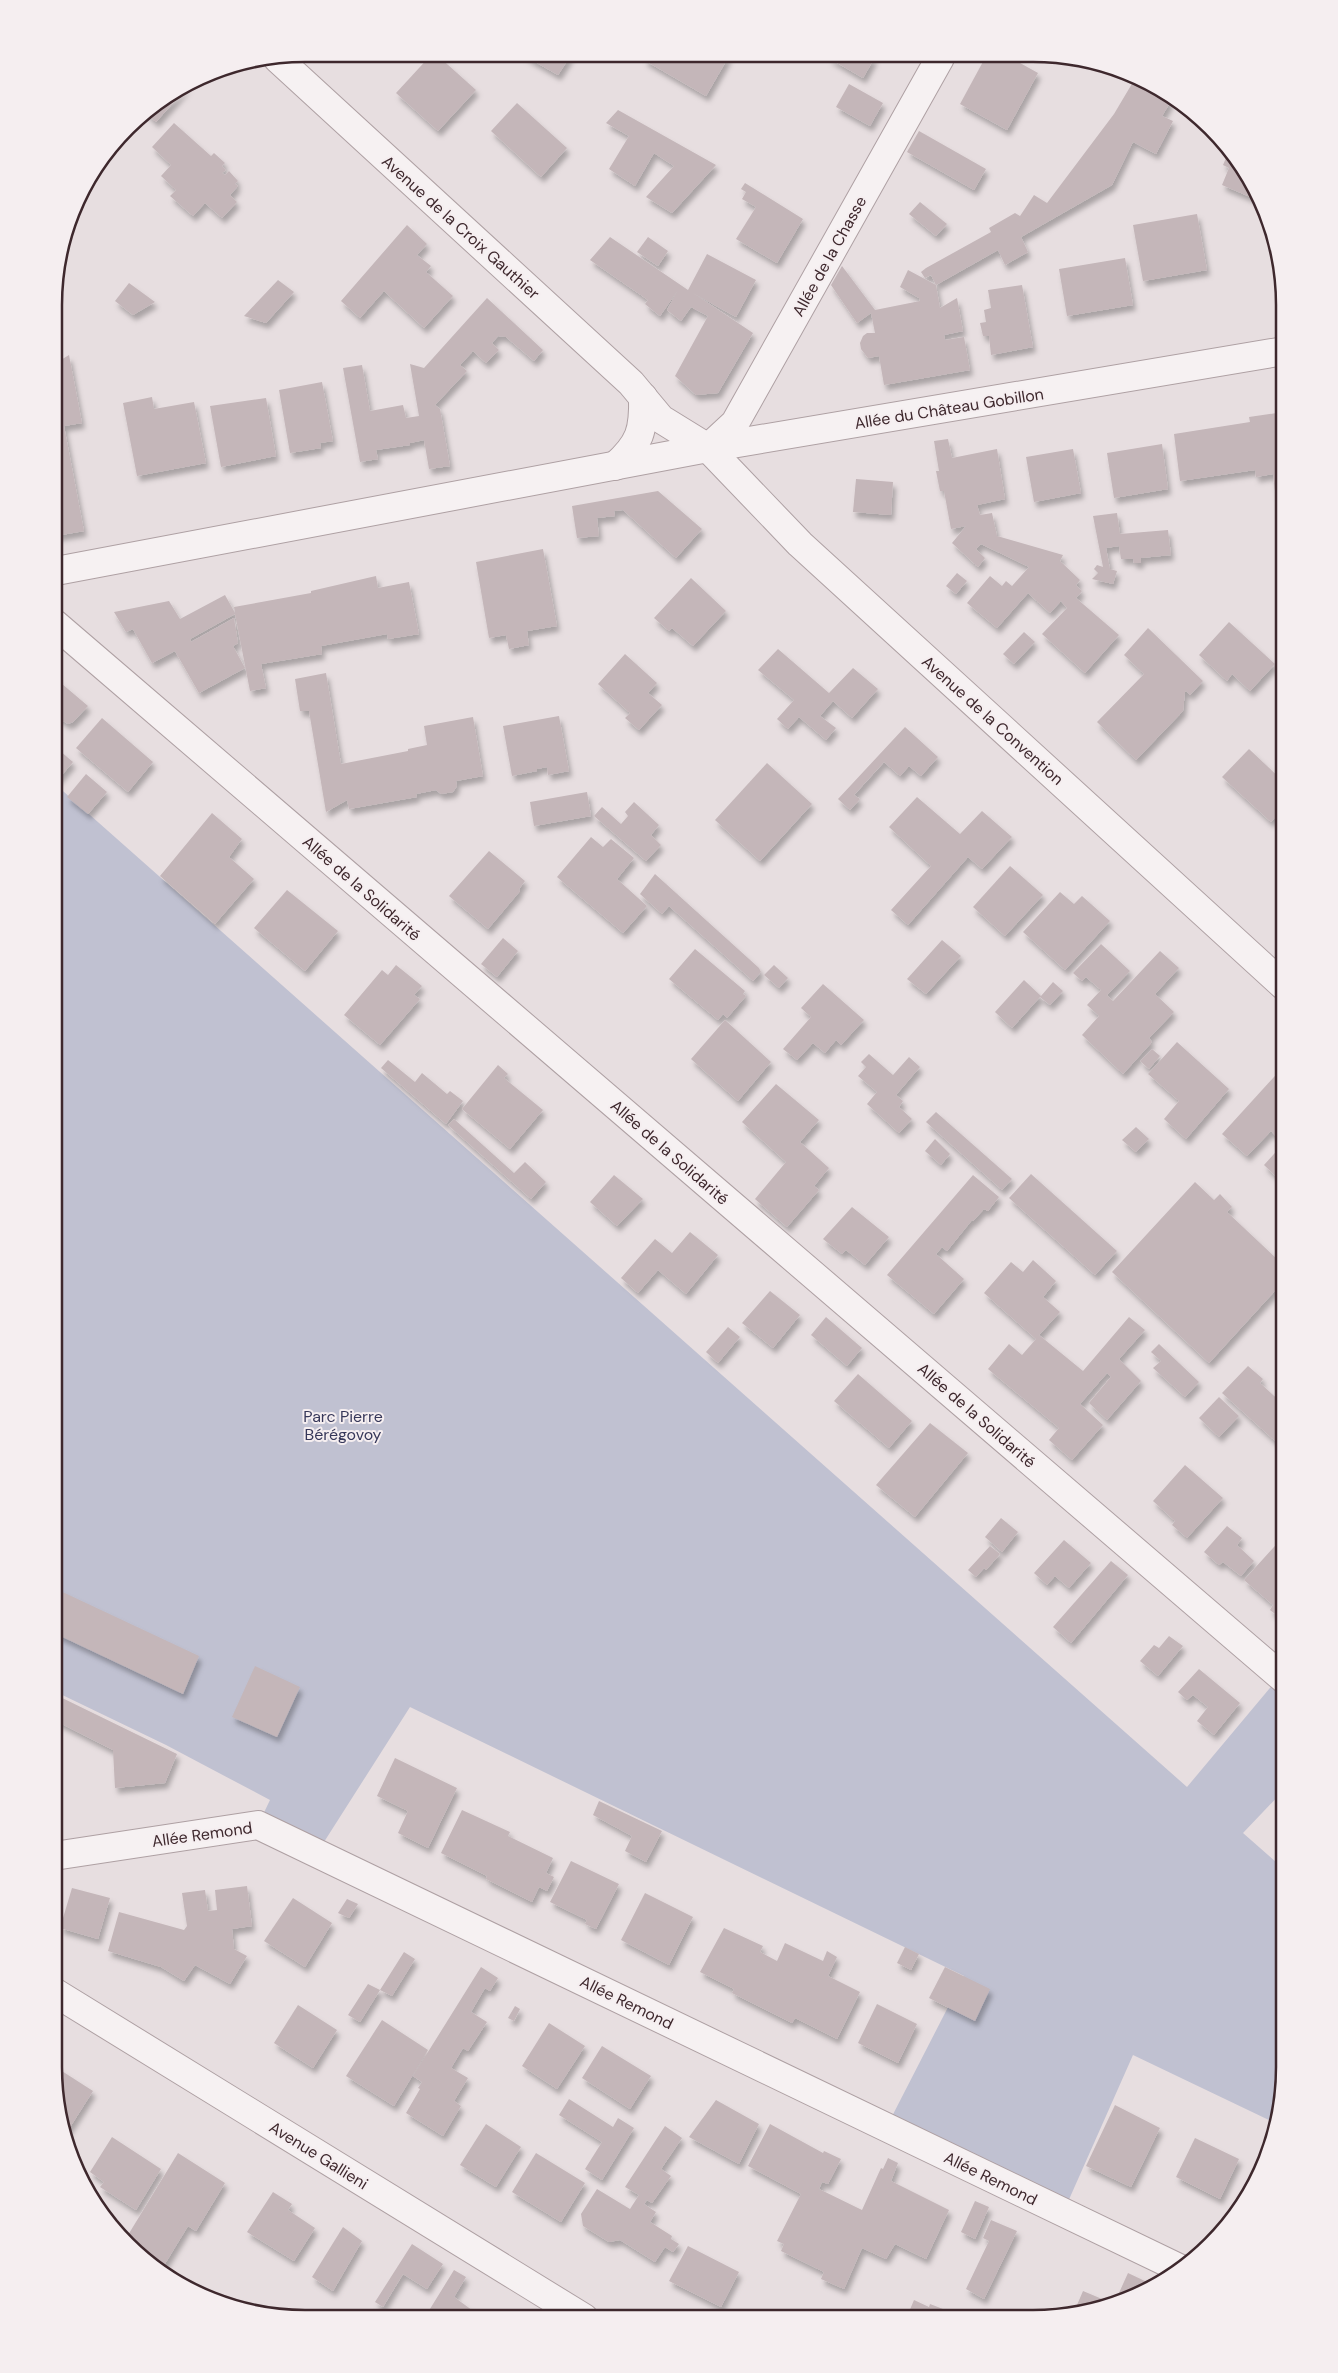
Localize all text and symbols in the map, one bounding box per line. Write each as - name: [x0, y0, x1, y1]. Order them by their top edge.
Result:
- street label: Avenue de la Croix Gauthier: [377, 151, 544, 304]
- street label: Allée de la Chasse: [788, 192, 871, 320]
- street label: Allée du Château Gobillon: [853, 383, 1045, 434]
- street label: Avenue de la Convention: [917, 651, 1068, 790]
- street label: Allée de la Solidarité: [298, 831, 425, 945]
- street label: Allée de la Solidarité: [606, 1095, 733, 1209]
- street label: Allée de la Solidarité: [913, 1358, 1040, 1472]
- park label: Parc Pierre Bérégovoy: [303, 1406, 383, 1445]
- street label: Allée Remond: [150, 1817, 254, 1852]
- street label: Allée Remond: [577, 1971, 677, 2034]
- street label: Avenue Gallieni: [265, 2117, 372, 2194]
- street label: Allée Remond: [941, 2147, 1041, 2210]

